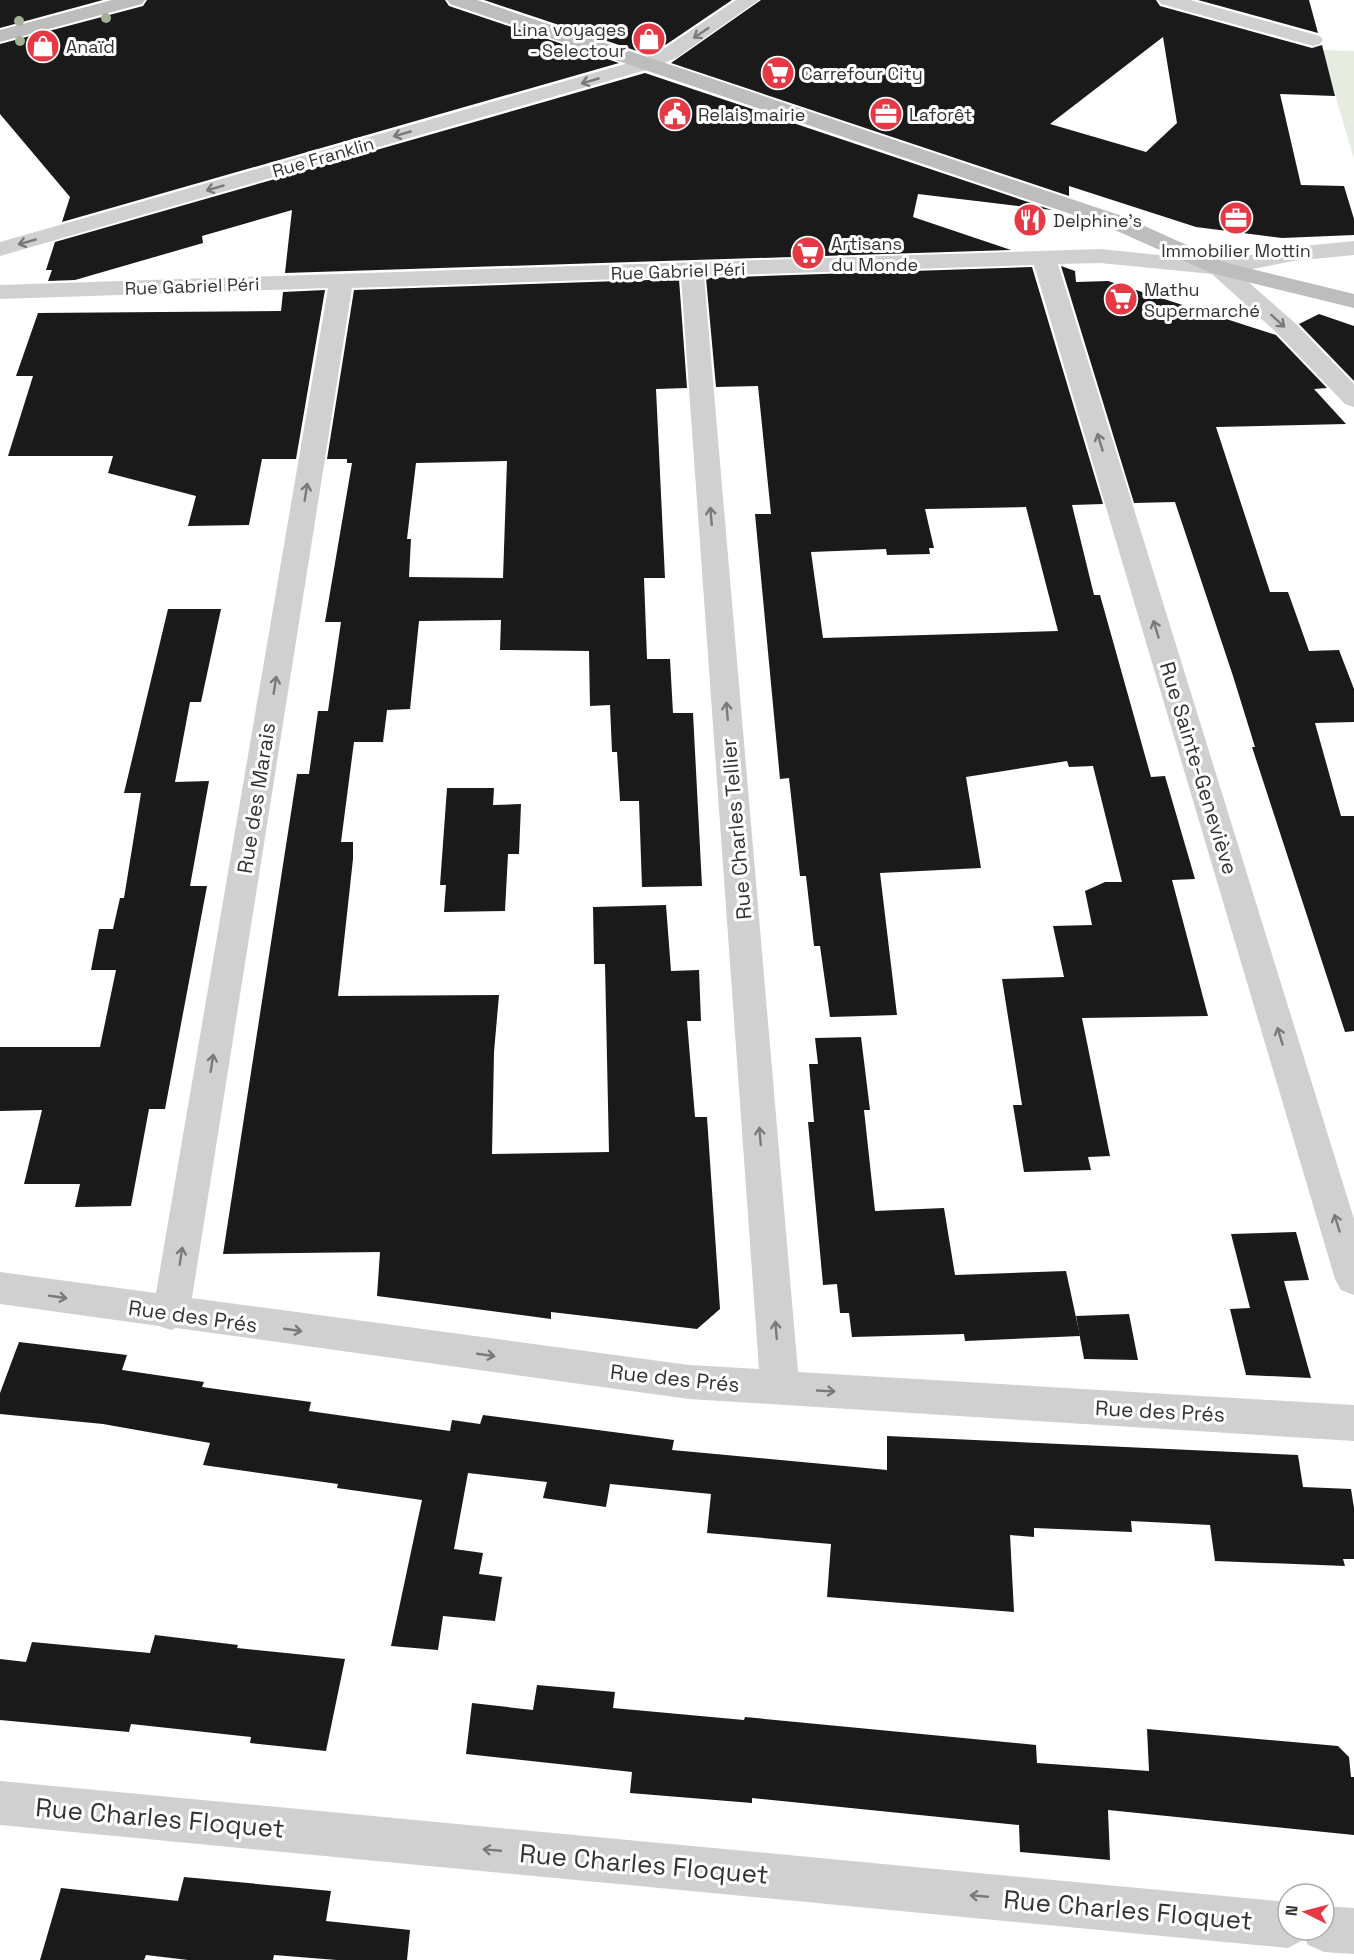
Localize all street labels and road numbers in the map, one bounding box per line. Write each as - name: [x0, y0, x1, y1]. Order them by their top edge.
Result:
- street label: Rue Franklin: [269, 132, 377, 182]
- street label: Rue Gabriel Péri: [610, 257, 746, 285]
- street label: Rue Gabriel Péri: [124, 272, 260, 300]
- street label: Rue Sainte-Geneviève: [1154, 658, 1244, 878]
- street label: Rue des Marais: [231, 721, 281, 875]
- street label: Rue Charles Tellier: [715, 737, 757, 921]
- street label: Rue des Prés: [127, 1294, 259, 1338]
- street label: Rue des Prés: [609, 1358, 741, 1398]
- street label: Rue des Prés: [1094, 1394, 1226, 1428]
- street label: Rue Charles Floquet: [34, 1790, 286, 1846]
- street label: Rue Charles Floquet: [518, 1836, 770, 1892]
- street label: Rue Charles Floquet: [1002, 1882, 1254, 1938]

